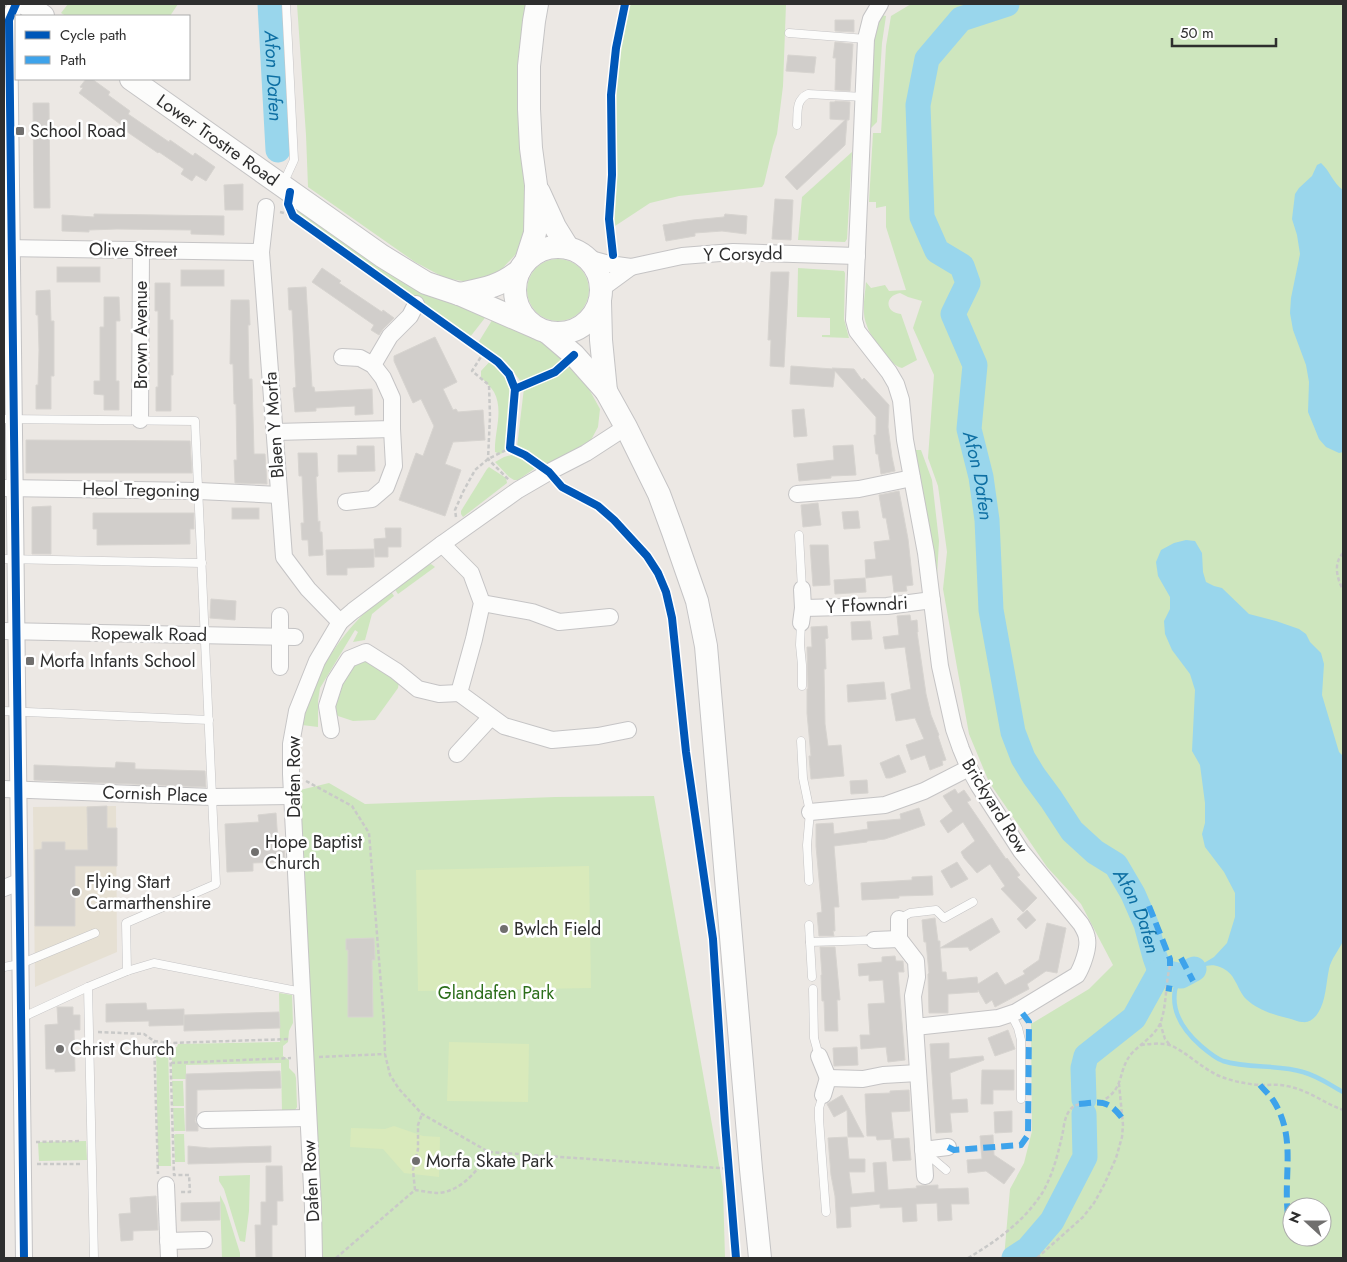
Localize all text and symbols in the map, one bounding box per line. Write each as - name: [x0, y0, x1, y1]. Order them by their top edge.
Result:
- legend: [15, 15, 190, 80]
- scale bar: [1172, 15, 1276, 47]
- text: 50 m: [1180, 22, 1214, 44]
- text: Cycle path: [60, 24, 127, 46]
- water label: Afon Dafen: [258, 29, 290, 122]
- text: Path: [60, 49, 86, 71]
- street label: Lower Trostre Road: [151, 88, 284, 192]
- place label: School Road: [30, 118, 126, 144]
- marker: School Road: [14, 125, 26, 137]
- street label: Olive Street: [89, 236, 178, 264]
- street label: Y Corsydd: [703, 240, 783, 268]
- street label: Brown Avenue: [128, 281, 154, 389]
- street label: Blaen Y Morfa: [257, 371, 291, 479]
- water label: Afon Dafen: [956, 427, 1000, 522]
- street label: Heol Tregoning: [82, 476, 200, 504]
- street label: Y Ffowndri: [825, 590, 909, 620]
- street label: Ropewalk Road: [91, 620, 207, 648]
- place label: Morfa Infants School: [40, 648, 196, 674]
- marker: Morfa Infants School: [24, 655, 36, 667]
- street label: Dafen Row: [281, 735, 307, 818]
- street label: Brickyard Row: [955, 753, 1035, 859]
- street label: Cornish Place: [102, 779, 208, 809]
- place label: Hope Baptist Church: [265, 829, 363, 876]
- marker: Hope Baptist Church: [249, 846, 261, 858]
- water label: Afon Dafen: [1107, 862, 1167, 956]
- place label: Flying Start Carmarthenshire: [86, 869, 211, 916]
- marker: Flying Start Carmarthenshire: [70, 886, 82, 898]
- place label: Bwlch Field: [514, 916, 601, 942]
- marker: Bwlch Field: [498, 923, 510, 935]
- park label: Glandafen Park: [438, 980, 554, 1006]
- place label: Christ Church: [70, 1036, 175, 1062]
- marker: Christ Church: [54, 1043, 66, 1055]
- street label: Dafen Row: [296, 1139, 326, 1223]
- place label: Morfa Skate Park: [426, 1148, 553, 1174]
- marker: Morfa Skate Park: [410, 1155, 422, 1167]
- north arrow: [1282, 1197, 1332, 1247]
- text: N: [1284, 1209, 1306, 1226]

